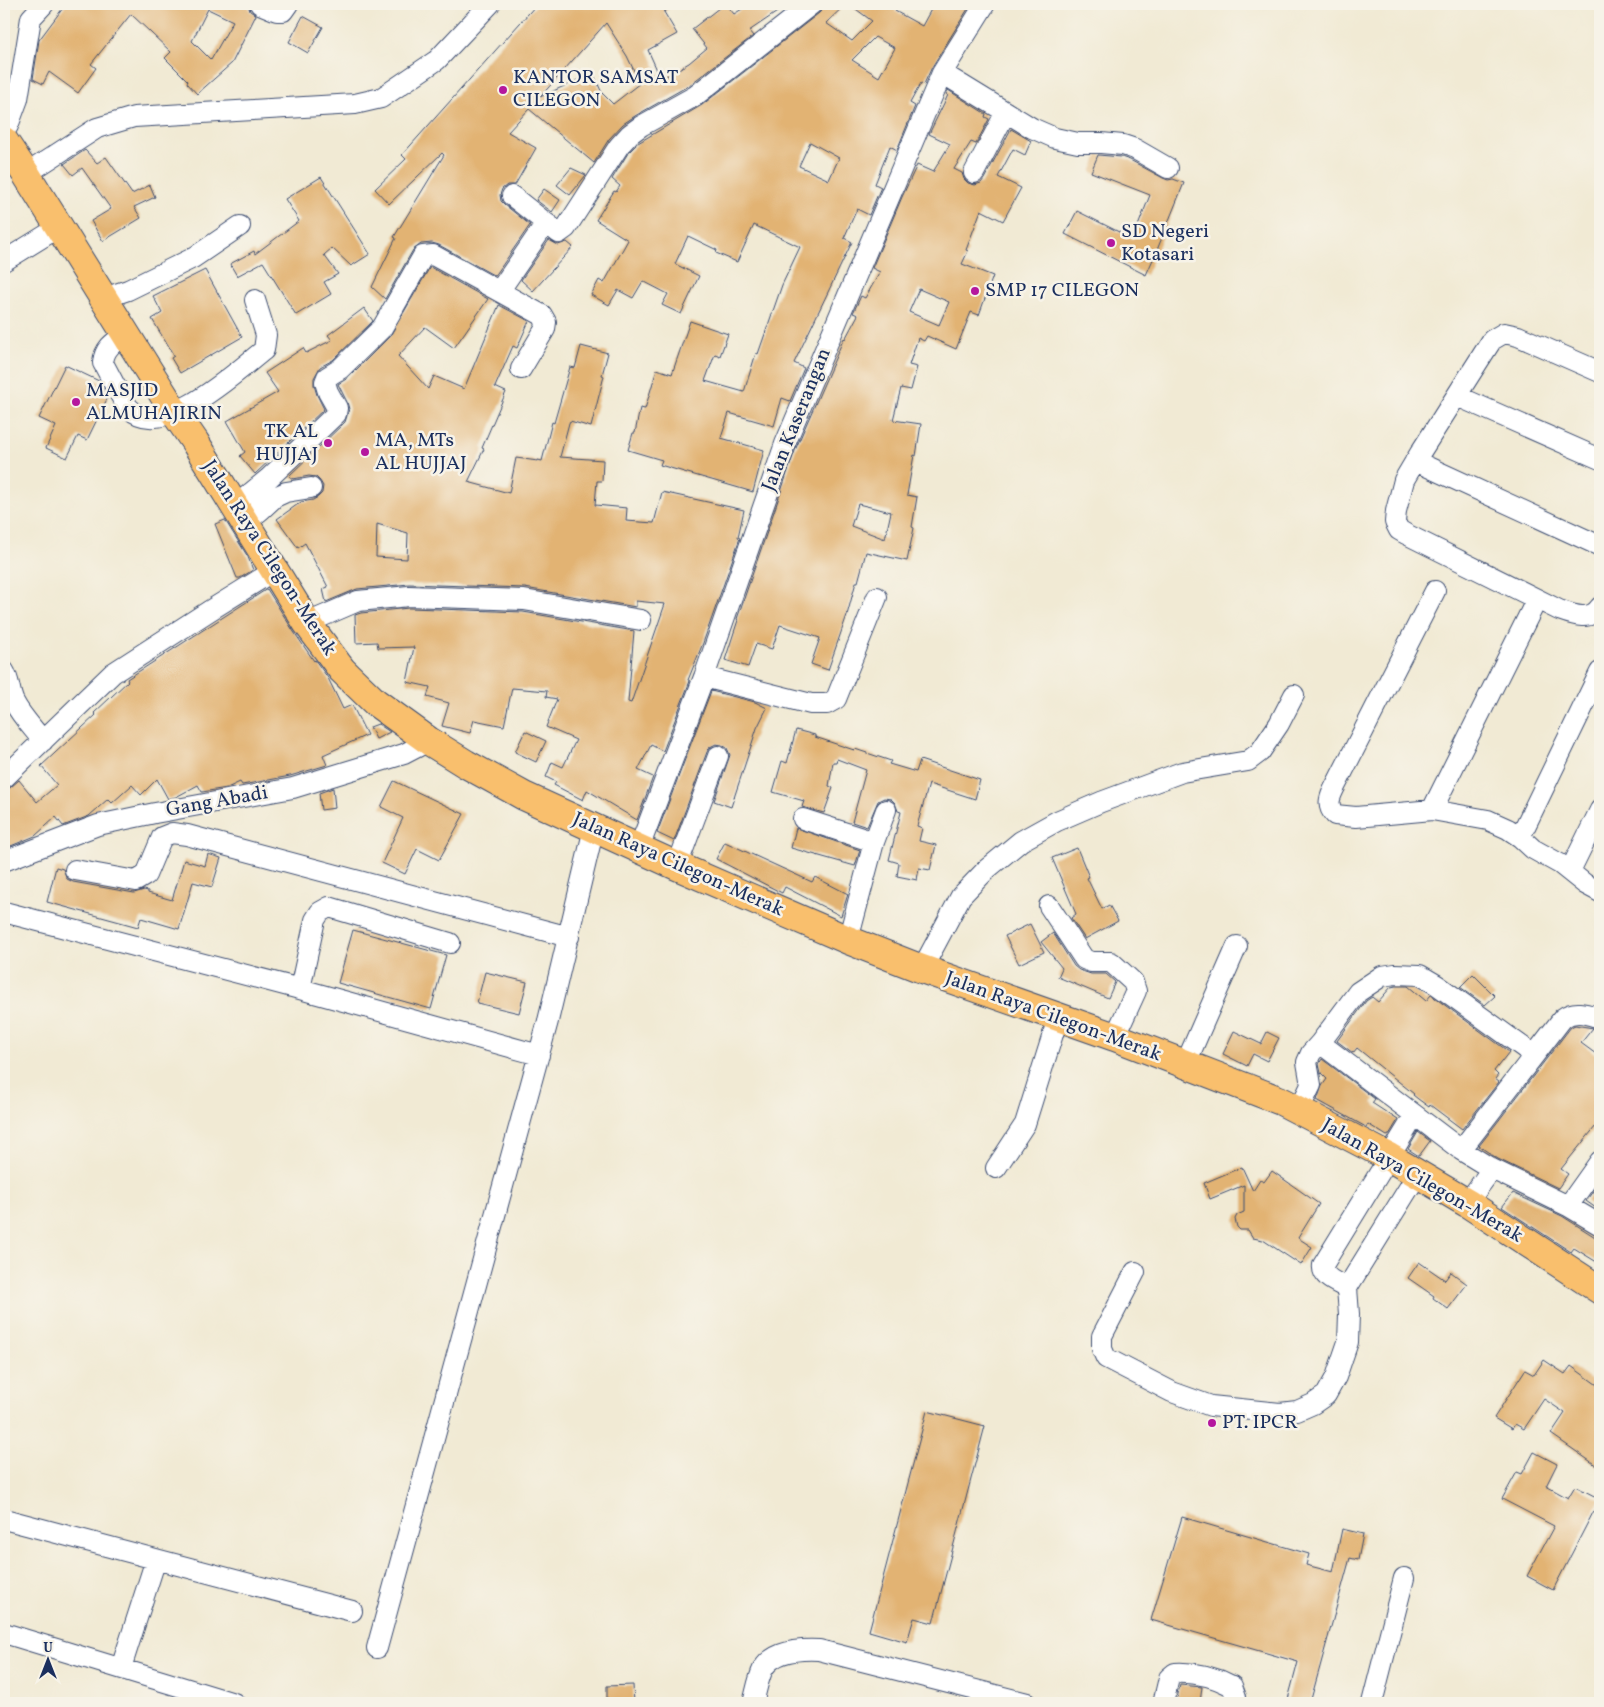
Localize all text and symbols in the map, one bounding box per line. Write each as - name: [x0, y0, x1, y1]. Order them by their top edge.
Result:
- place label: KANTOR SAMSAT CILEGON: [513, 64, 679, 115]
- marker: KANTOR SAMSAT CILEGON: [497, 84, 509, 96]
- place label: SD Negeri Kotasari: [1121, 218, 1209, 269]
- marker: SD Negeri Kotasari: [1105, 237, 1117, 249]
- place label: SMP 17 CILEGON: [985, 277, 1139, 305]
- marker: SMP 17 CILEGON: [969, 285, 981, 297]
- street label: Jalan Kaserangan: [755, 344, 839, 496]
- place label: MASJID ALMUHAJIRIN: [86, 377, 222, 428]
- marker: MASJID ALMUHAJIRIN: [70, 396, 82, 408]
- place label: TK AL HUJJAJ: [256, 418, 318, 469]
- place label: MA, MTs AL HUJJAJ: [375, 427, 467, 478]
- marker: TK AL HUJJAJ: [322, 437, 334, 449]
- marker: MA, MTs AL HUJJAJ: [359, 446, 371, 458]
- street label: Jalan Raya Cilegon-Merak: [195, 455, 343, 662]
- street label: Gang Abadi: [164, 779, 270, 825]
- street label: Jalan Raya Cilegon-Merak: [568, 806, 788, 924]
- street label: Jalan Raya Cilegon-Merak: [941, 965, 1165, 1069]
- street label: Jalan Raya Cilegon-Merak: [1316, 1112, 1528, 1250]
- place label: PT. IPCR: [1222, 1409, 1298, 1437]
- marker: PT. IPCR: [1206, 1417, 1218, 1429]
- north arrow: [22, 1634, 72, 1684]
- text: U: [43, 1639, 53, 1658]

